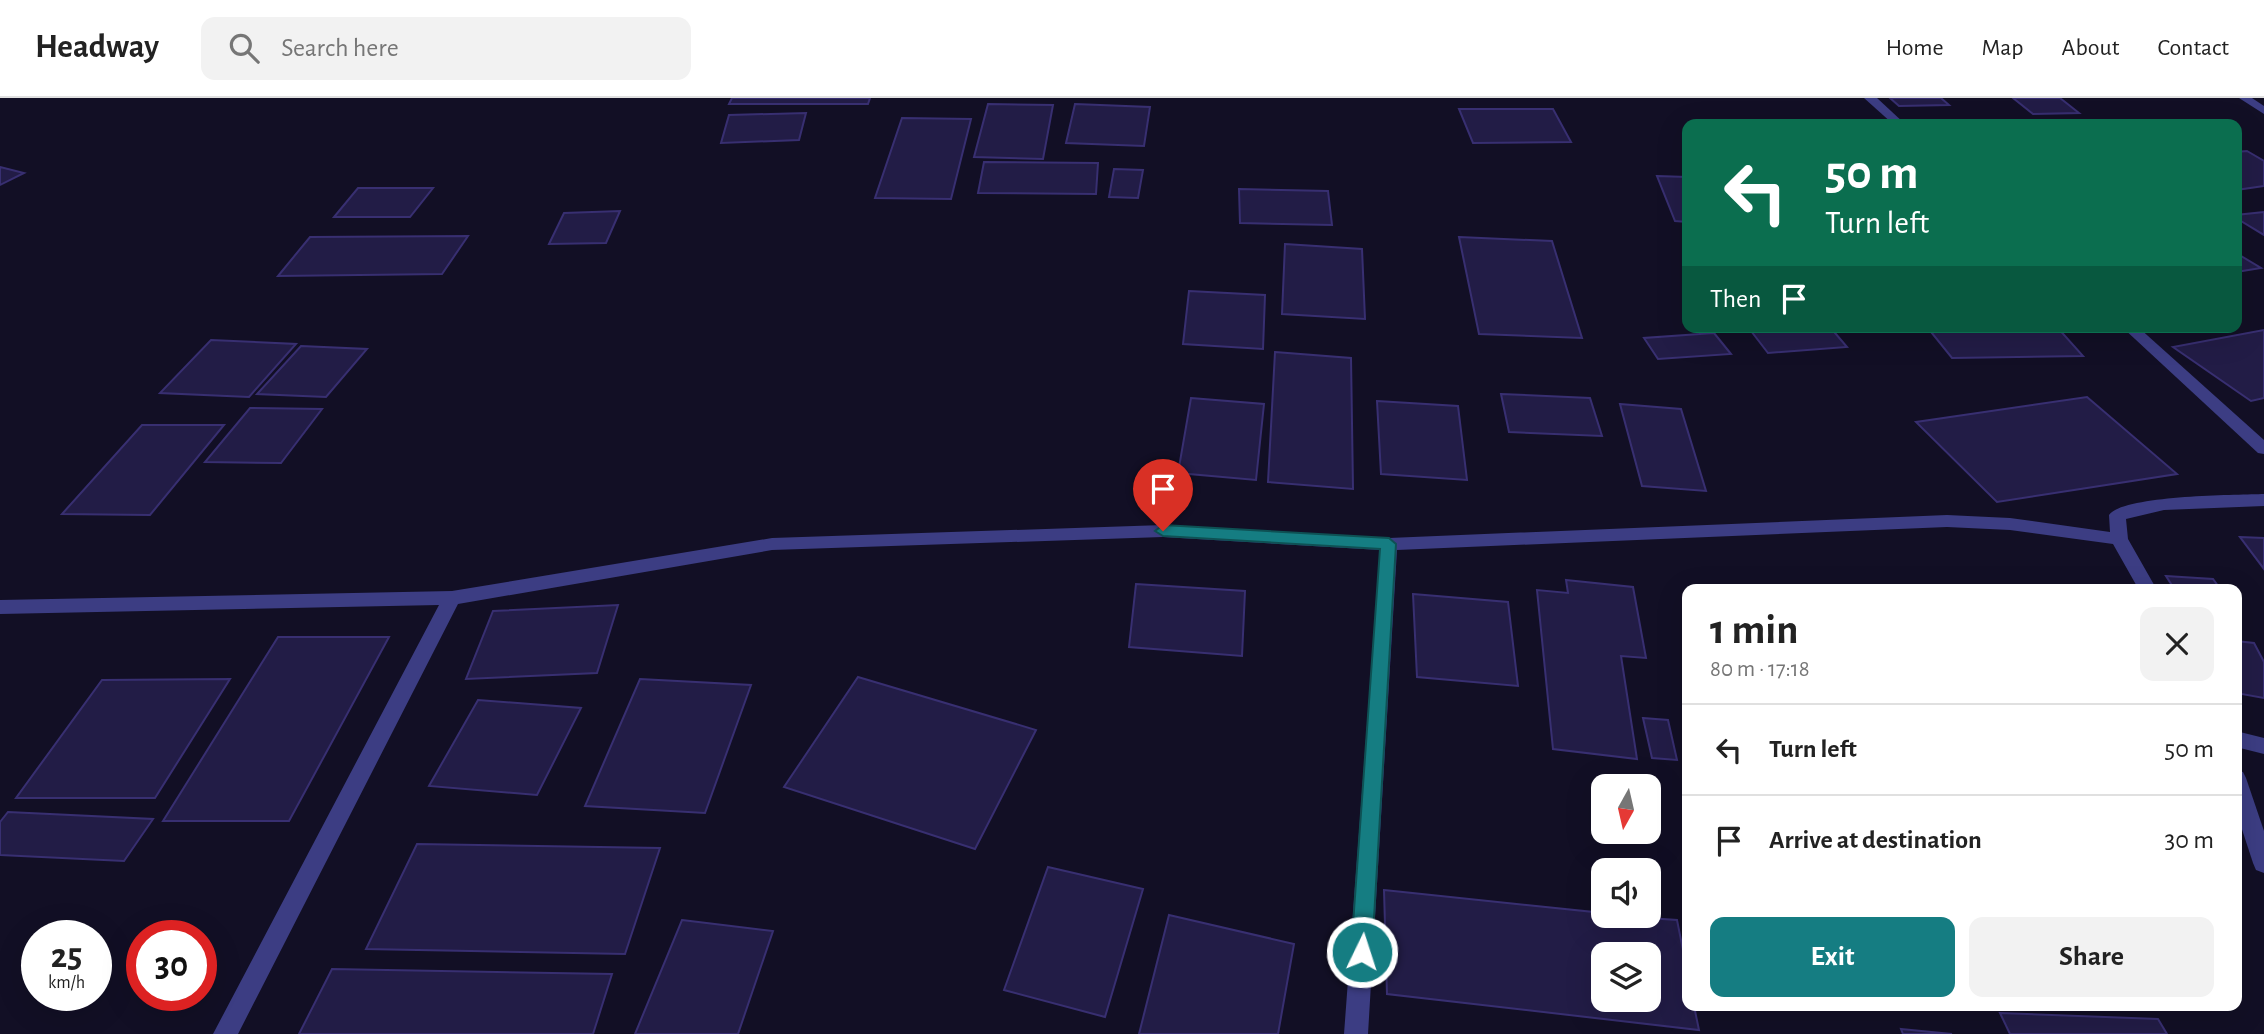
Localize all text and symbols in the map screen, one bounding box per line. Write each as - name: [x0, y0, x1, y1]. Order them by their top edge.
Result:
- search box: [201, 17, 691, 80]
- icon: search: [225, 29, 263, 67]
- text: Headway: [35, 31, 159, 64]
- text: Search here: [281, 35, 399, 61]
- text: Home: [1886, 36, 1944, 60]
- text: Map: [1982, 36, 2024, 60]
- text: About: [2062, 36, 2119, 60]
- text: Contact: [2157, 36, 2229, 60]
- icon: left: [1710, 147, 1801, 238]
- text: 50 m: [1825, 149, 1919, 198]
- text: Turn left: [1825, 207, 1929, 239]
- icon: arrive: [1775, 280, 1813, 318]
- text: Then: [1710, 286, 1761, 312]
- pin: [1133, 459, 1193, 531]
- icon: arrive: [1144, 470, 1182, 508]
- button: close: [2140, 607, 2214, 681]
- text: 1 min: [1710, 609, 1799, 651]
- text: 80 m · 17:18: [1710, 658, 1810, 681]
- icon: left: [1710, 731, 1748, 769]
- text: Turn left: [1769, 736, 1857, 762]
- text: 50 m: [2164, 736, 2214, 762]
- north arrow: [1591, 774, 1661, 844]
- map controls: [1591, 774, 1661, 1012]
- icon: arrive: [1710, 822, 1748, 860]
- text: Arrive at destination: [1769, 827, 1982, 853]
- text: 30 m: [2164, 827, 2214, 853]
- button: sound: [1591, 858, 1661, 928]
- position arrow: [1325, 915, 1399, 989]
- button: Exit: [1710, 917, 1955, 997]
- button: Share: [1969, 917, 2214, 997]
- speed limit sign: 30: [126, 920, 217, 1011]
- text: 25: [51, 939, 82, 974]
- button: layers: [1591, 942, 1661, 1012]
- text: km/h: [48, 974, 85, 992]

